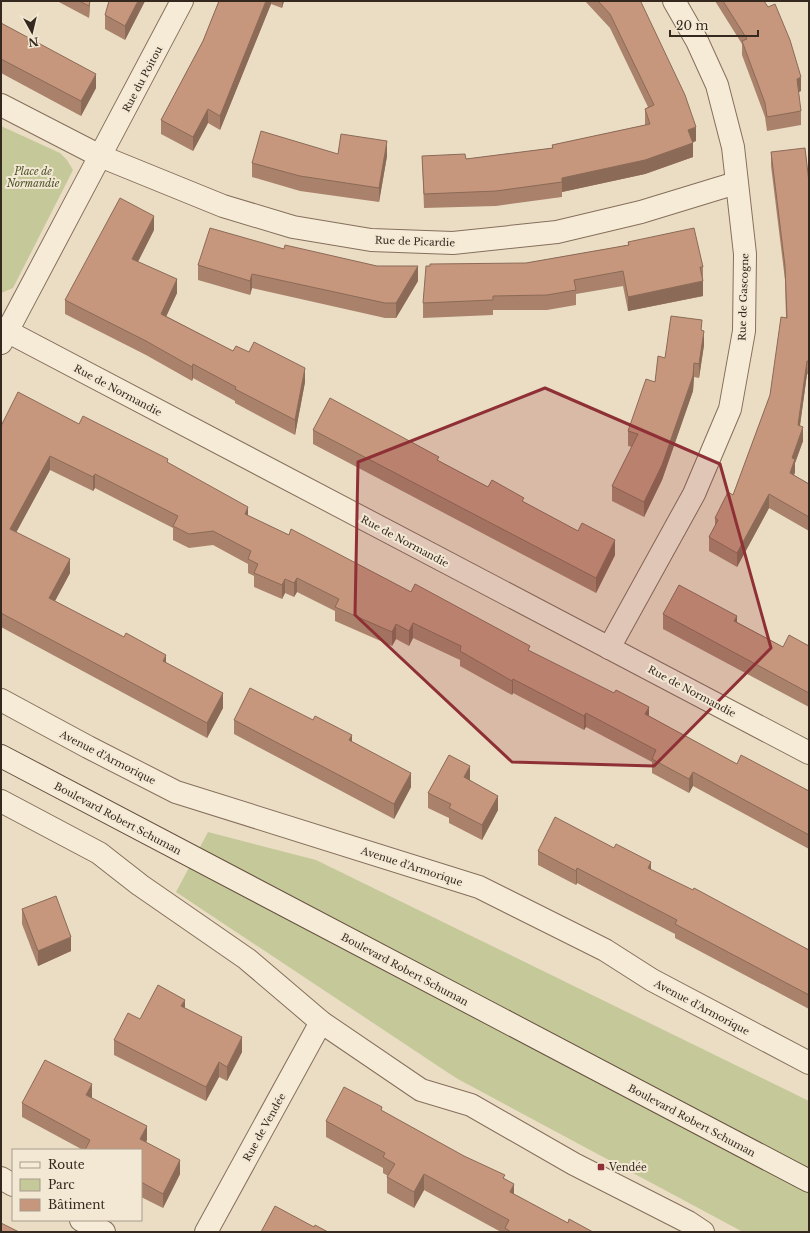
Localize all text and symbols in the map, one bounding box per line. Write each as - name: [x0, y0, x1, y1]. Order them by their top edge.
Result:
- north arrow: [12, 12, 52, 52]
- scale bar: [670, 12, 758, 38]
- text: 20 m: [676, 18, 708, 33]
- text: N: [27, 34, 39, 50]
- street label: Rue du Poitou: [120, 44, 165, 115]
- park label: Place de Normandie: [6, 165, 60, 190]
- street label: Rue de Picardie: [375, 234, 456, 249]
- street label: Rue de Gascogne: [735, 253, 752, 341]
- street label: Rue de Normandie: [72, 362, 164, 419]
- street label: Rue de Normandie: [359, 513, 451, 570]
- street label: Rue de Normandie: [646, 663, 738, 720]
- street label: Avenue d'Armorique: [57, 727, 158, 787]
- street label: Boulevard Robert Schuman: [52, 779, 184, 858]
- street label: Avenue d'Armorique: [358, 844, 465, 889]
- street label: Boulevard Robert Schuman: [339, 930, 471, 1009]
- street label: Avenue d'Armorique: [651, 976, 752, 1038]
- street label: Boulevard Robert Schuman: [626, 1081, 758, 1160]
- street label: Rue de Vendée: [240, 1091, 289, 1164]
- legend: [12, 1149, 142, 1221]
- text: Route: [48, 1157, 85, 1172]
- place label: Vendée: [608, 1161, 647, 1174]
- marker: Vendée: [596, 1162, 606, 1172]
- text: Parc: [48, 1177, 75, 1192]
- text: Bâtiment: [48, 1197, 106, 1212]

